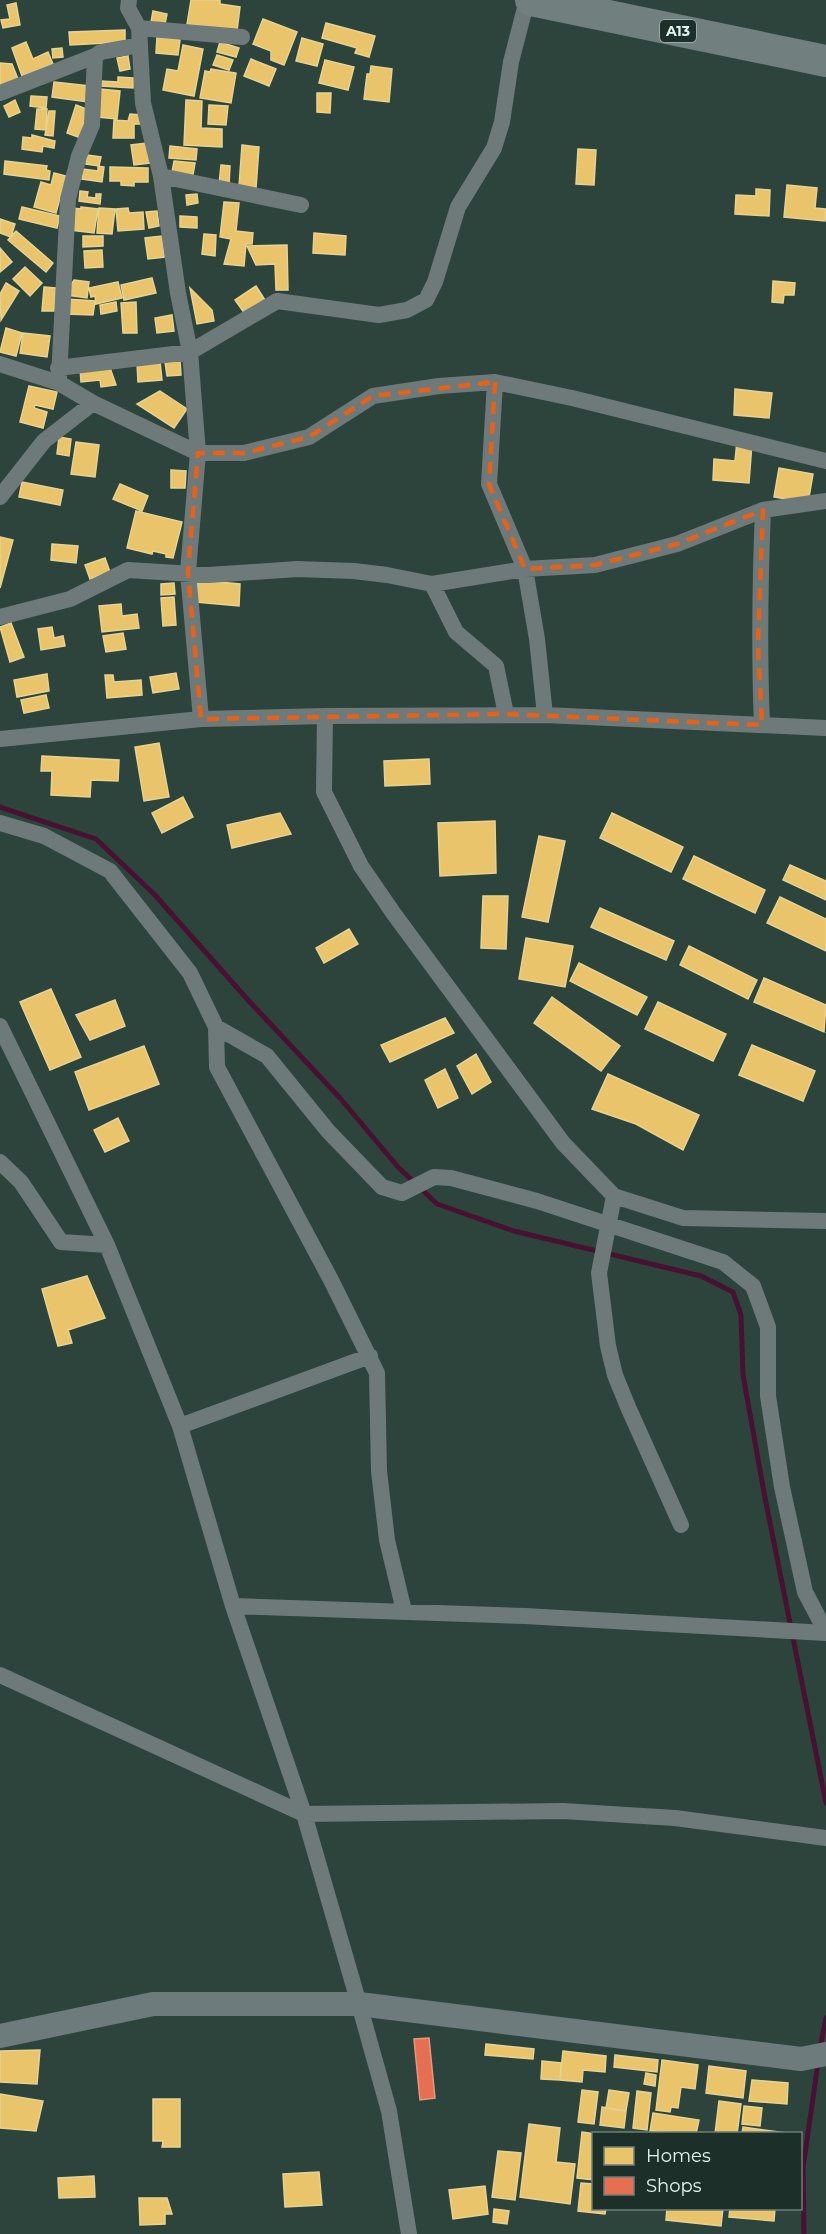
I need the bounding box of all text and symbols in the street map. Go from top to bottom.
road number: A13 [660,20,696,42]
legend [592,2132,802,2210]
text: Homes [646,2145,711,2167]
text: Shops [646,2175,702,2197]

